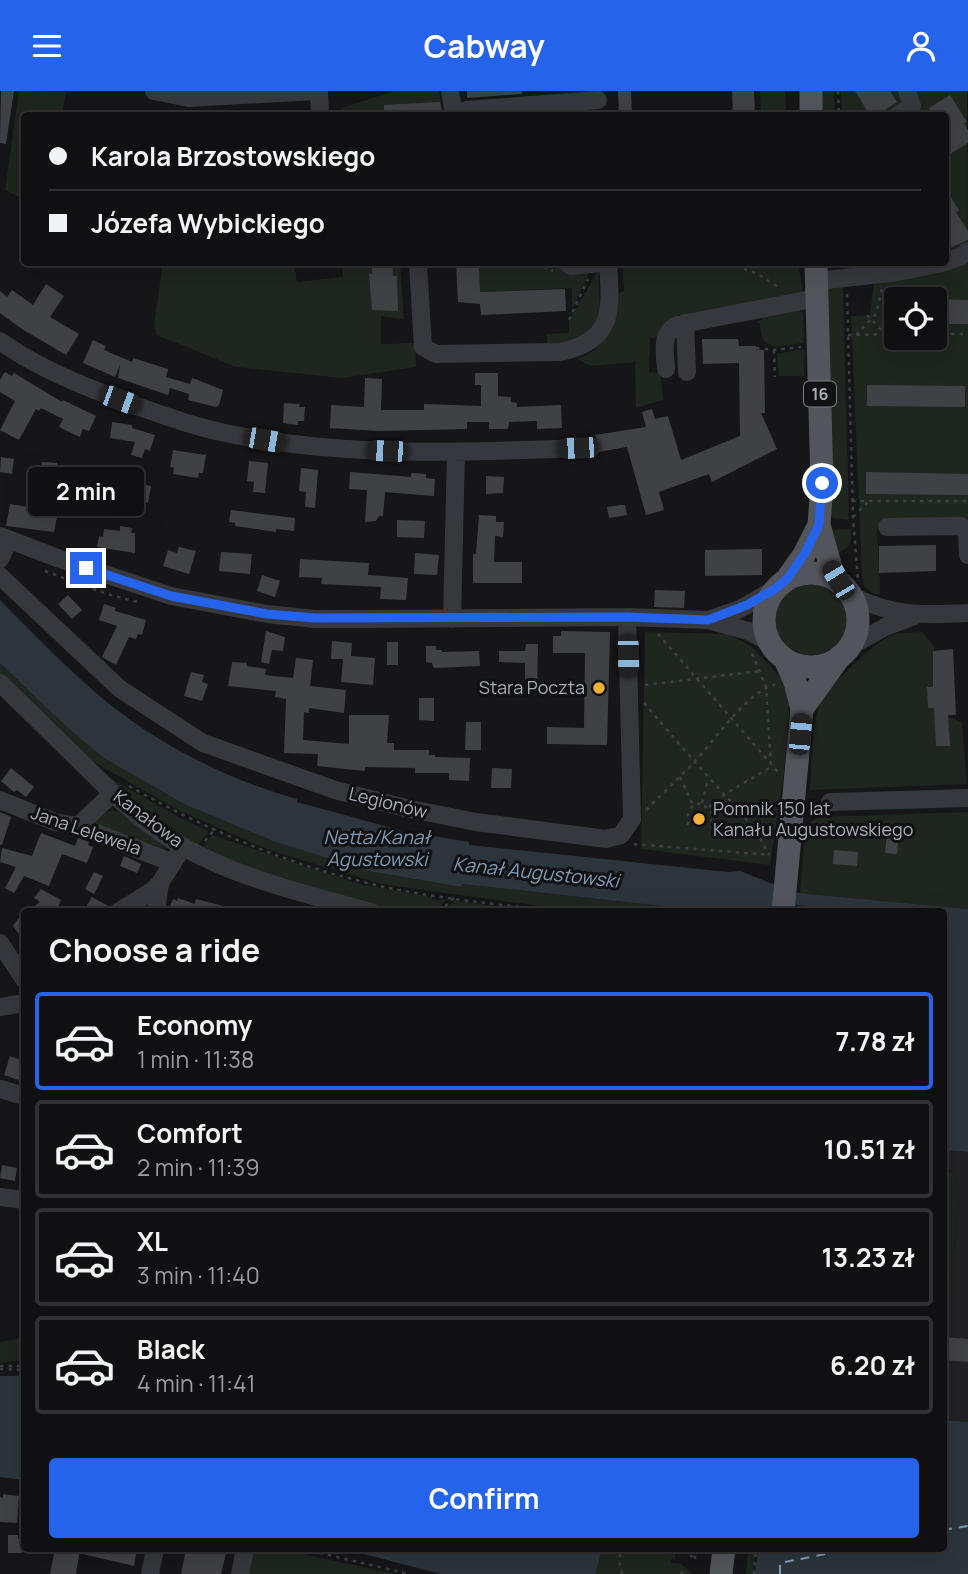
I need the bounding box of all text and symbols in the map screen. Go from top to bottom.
text: Cabway [423,24,545,68]
icon: menu [28,27,66,65]
icon: person [902,27,940,65]
text: Karola Brzostowskiego [91,138,375,174]
text: Józefa Wybickiego [91,205,325,241]
map controls [884,287,947,350]
button: locate [884,287,947,350]
road number: 16 [804,381,836,407]
car [97,383,144,417]
car [243,426,288,454]
car [557,437,600,459]
car [366,440,409,462]
callout: 2 min [28,467,144,515]
route start [806,467,838,499]
text: 2 min [56,475,116,507]
route end [70,552,102,584]
car [819,557,858,603]
car [618,635,639,677]
place label: Stara Poczta [479,675,585,699]
marker: Stara Poczta [591,680,607,696]
car [788,712,813,756]
street label: Legionów [347,781,430,823]
street label: Kanałowa [109,784,188,852]
place label: Pomnik 150 lat Kanału Augustowskiego [713,796,913,841]
street label: Jana Lelewela [28,800,145,860]
marker: Pomnik 150 lat Kanału Augustowskiego [691,811,707,827]
water label: Netta/Kanał Agustowski [324,824,432,872]
water label: Kanał Augustowski [452,850,623,894]
text: Choose a ride [49,928,260,972]
text: Economy [137,1007,252,1043]
icon: car [53,1010,116,1073]
text: 7.78 zł [835,1023,915,1059]
text: 1 min · 11:38 [137,1043,254,1075]
text: Comfort [137,1115,243,1151]
icon: car [53,1118,116,1181]
text: 10.51 zł [824,1131,915,1167]
text: 2 min · 11:39 [137,1151,259,1183]
text: XL [137,1223,168,1259]
icon: car [53,1226,116,1289]
text: 13.23 zł [822,1239,915,1275]
text: 3 min · 11:40 [137,1259,260,1291]
text: Black [137,1331,205,1367]
icon: car [53,1334,116,1397]
text: 6.20 zł [830,1347,915,1383]
text: 4 min · 11:41 [137,1367,255,1399]
button: Confirm [49,1458,919,1538]

